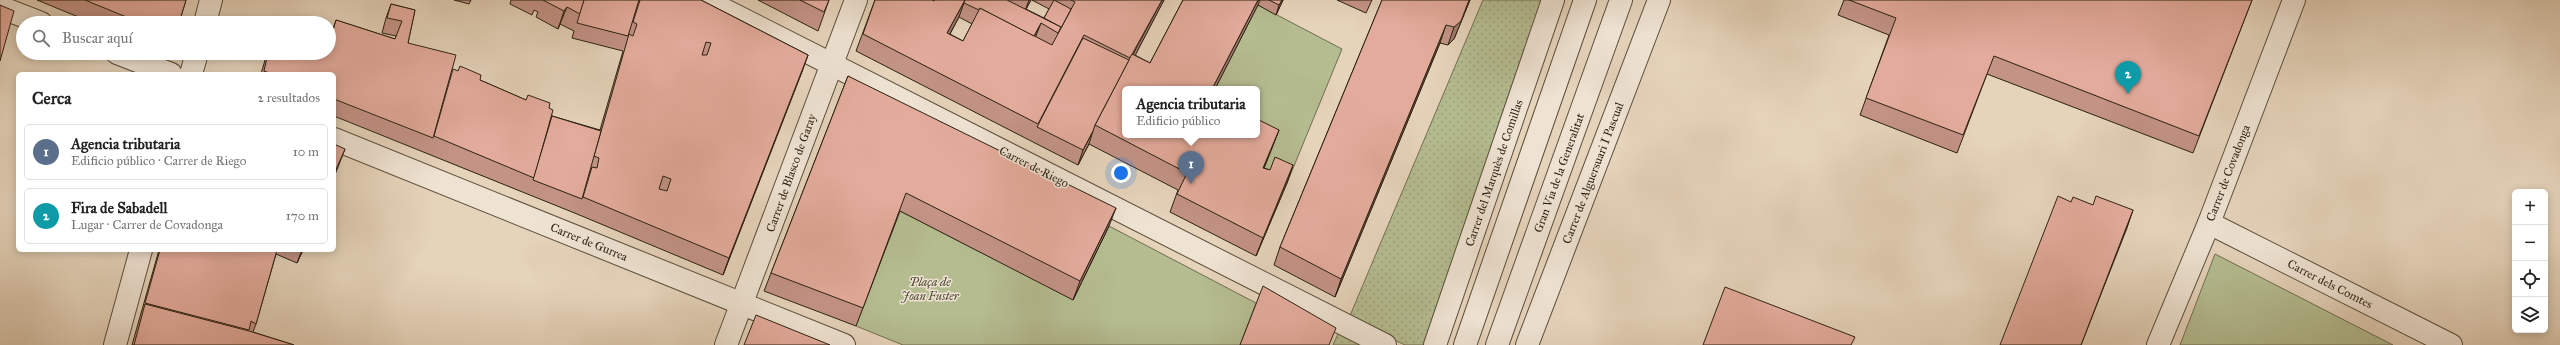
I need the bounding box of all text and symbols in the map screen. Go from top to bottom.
search box [16,16,336,60]
icon: search [30,27,52,49]
text: Buscar aquí [62,29,133,47]
pin: 2 [2115,61,2141,94]
popup [1122,86,1260,138]
text: Cerca [32,88,71,109]
text: 2 resultados [257,90,320,106]
text: Agencia tributaria [1136,95,1246,113]
street label: Carrer del Marquès de Comillas [1462,98,1527,249]
street label: Carrer de Alguersuari I Pascual [1559,99,1628,246]
street label: Gran Via de la Generalitat [1531,111,1587,235]
street label: Carrer de Blasco de Garay [763,112,819,234]
text: Edificio público [1136,113,1221,129]
street label: Carrer de Covadonga [2203,122,2254,224]
text: Agencia tributaria [71,135,180,153]
street label: Carrer de Riego [996,143,1071,191]
text: 1 [43,144,49,160]
text: 10 m [293,144,319,160]
pin: 1 [1178,151,1204,184]
text: Edificio público · Carrer de Riego [71,153,246,169]
your location [1111,163,1131,183]
map controls [2512,189,2548,333]
button: + [2512,189,2548,225]
text: Fira de Sabadell [71,199,168,217]
text: 2 [43,208,49,224]
text: 170 m [286,208,319,224]
text: Lugar · Carrer de Covadonga [71,217,223,233]
street label: Carrer de Gurrea [548,220,630,264]
button: − [2512,225,2548,261]
street label: Carrer dels Comtes [2285,257,2375,311]
button: locate [2512,261,2548,297]
park label: Plaça de Joan Fuster [900,275,960,303]
button: layers [2512,297,2548,333]

